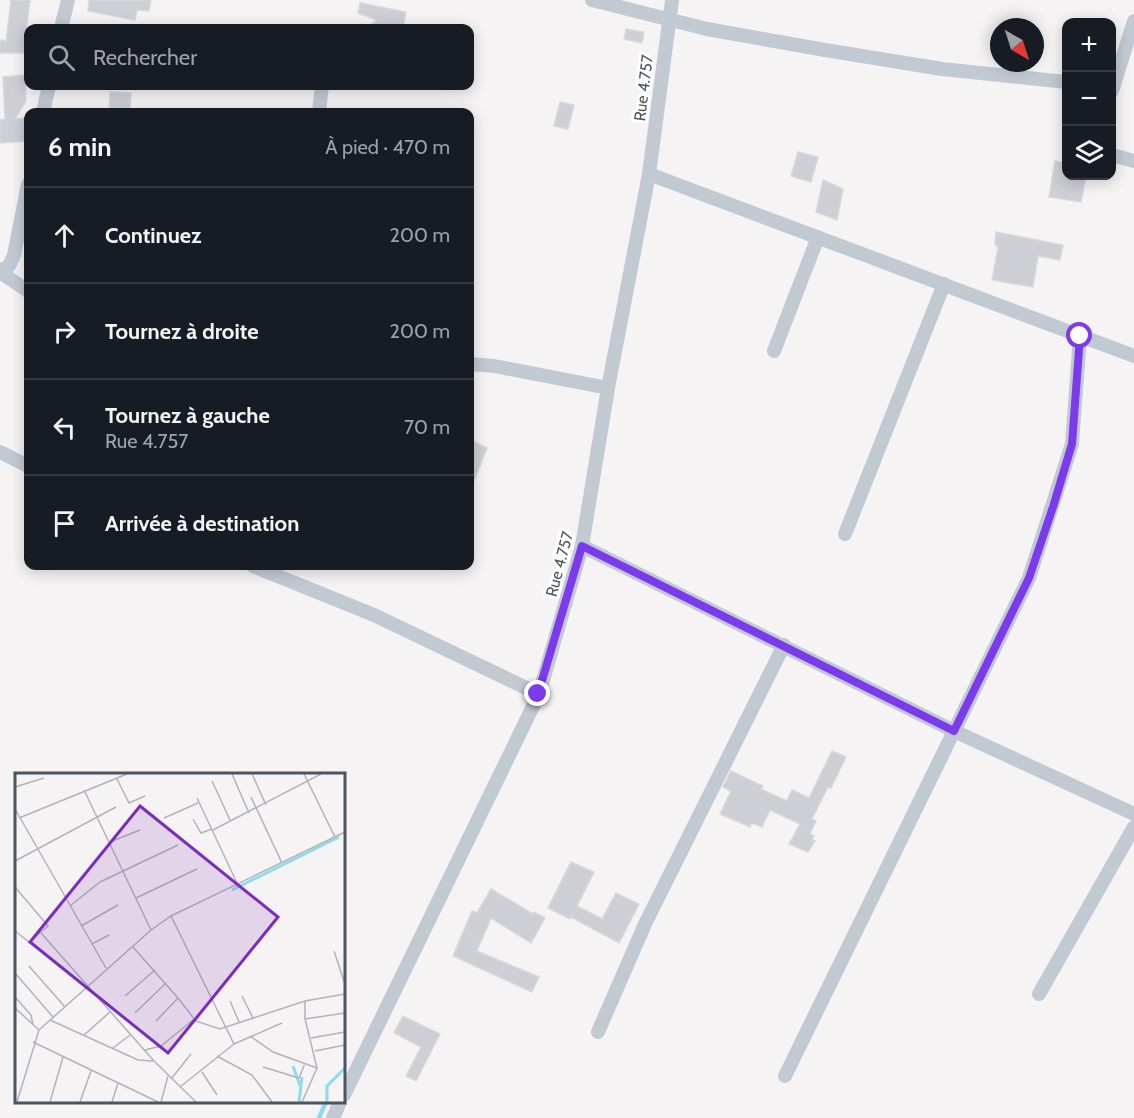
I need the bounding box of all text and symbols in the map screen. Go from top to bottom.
north arrow [990,18,1044,72]
map controls [1062,18,1116,180]
button: + [1062,18,1116,72]
search box [24,24,474,90]
icon: search [45,41,78,74]
text: Rechercher [93,44,197,71]
street label: Rue 4.757 [630,54,657,122]
button: − [1062,72,1116,126]
button: layers [1062,126,1116,180]
text: 6 min [48,131,112,163]
text: À pied · 470 m [325,135,450,159]
icon: ahead [48,219,81,252]
text: Continuez [105,222,202,249]
text: 200 m [390,223,450,247]
icon: right [48,315,81,348]
text: Tournez à droite [105,318,259,345]
text: 200 m [390,319,450,343]
route start [1066,322,1092,348]
text: Tournez à gauche [105,402,270,429]
icon: left [48,411,81,444]
text: 70 m [404,415,450,439]
text: Rue 4.757 [105,429,188,453]
icon: arrive [48,507,81,540]
text: Arrivée à destination [105,510,299,537]
street label: Rue 4.757 [542,529,577,599]
route end [524,680,550,706]
inset map [15,773,345,1103]

